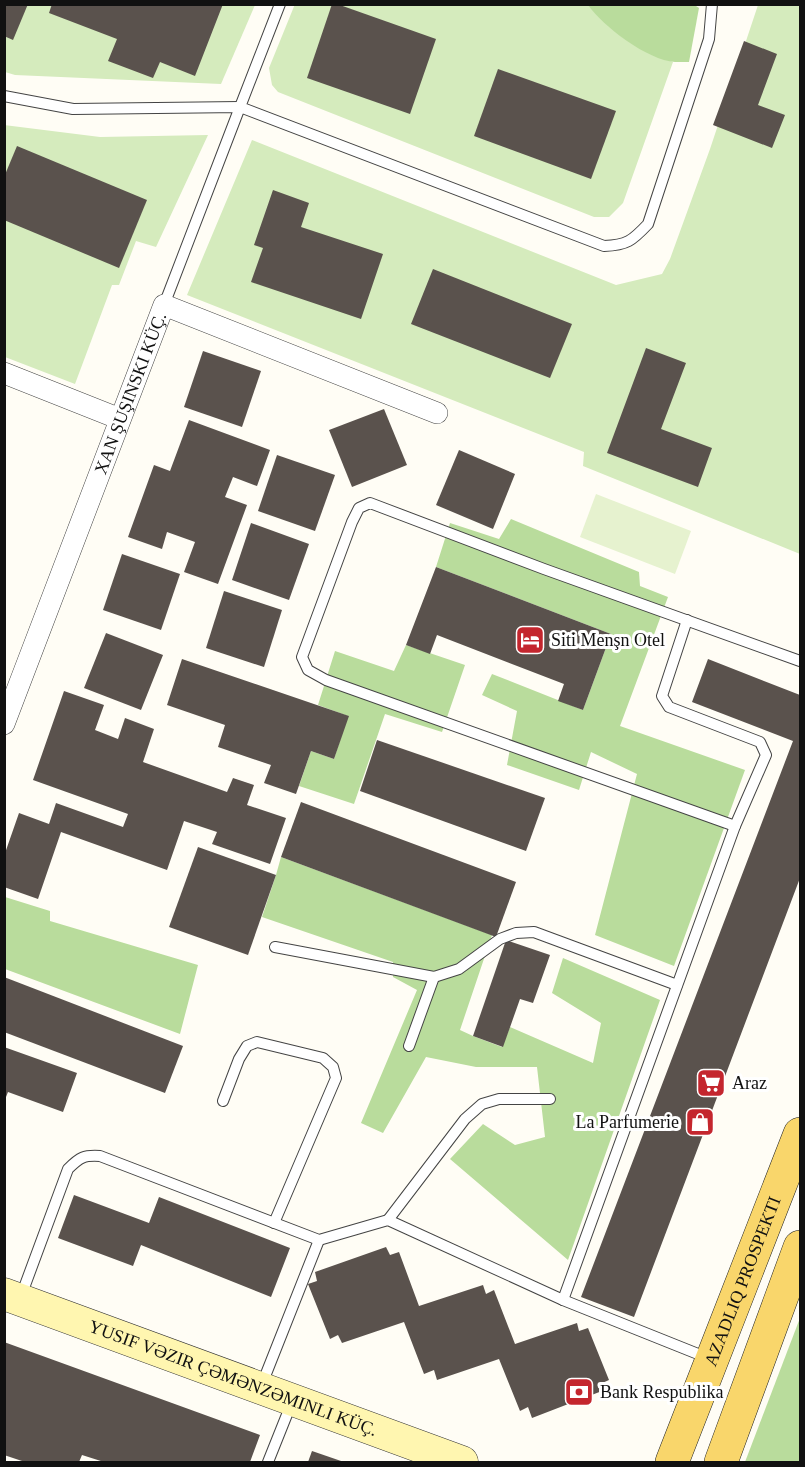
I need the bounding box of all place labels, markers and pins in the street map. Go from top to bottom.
hotel icon: Siti Menşn Otel [514,624,546,656]
place label: Siti Menşn Otel [551,630,665,650]
supermarket icon: Araz [695,1067,727,1099]
place label: Araz [732,1073,767,1093]
shop icon: La Parfumerie [684,1106,716,1138]
place label: La Parfumerie [576,1112,679,1132]
bank icon: Bank Respublika [563,1376,595,1408]
place label: Bank Respublika [600,1382,724,1402]

